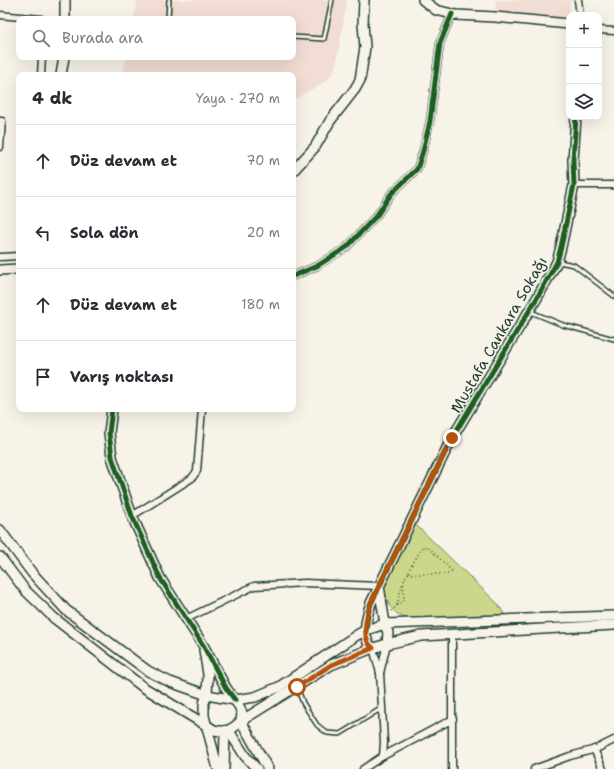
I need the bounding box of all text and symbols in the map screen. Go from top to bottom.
map controls [566,12,602,120]
button: + [566,12,602,48]
search box [16,16,296,60]
icon: search [30,27,52,49]
text: Burada ara [62,28,143,48]
button: − [566,48,602,84]
button: layers [566,84,602,120]
text: 4 dk [32,87,72,109]
text: Yaya · 270 m [196,90,280,107]
icon: ahead [32,150,54,172]
text: Düz devam et [70,151,177,171]
text: 70 m [246,152,280,169]
icon: left [32,222,54,244]
text: Sola dön [70,223,139,243]
text: 20 m [247,224,280,241]
street label: Mustafa Cankara Sokağı [446,253,552,417]
icon: ahead [32,294,54,316]
text: Düz devam et [70,295,177,315]
text: 180 m [241,296,280,313]
icon: arrive [32,366,54,388]
text: Varış noktası [70,367,174,387]
route end [443,429,461,447]
route start [288,678,306,696]

